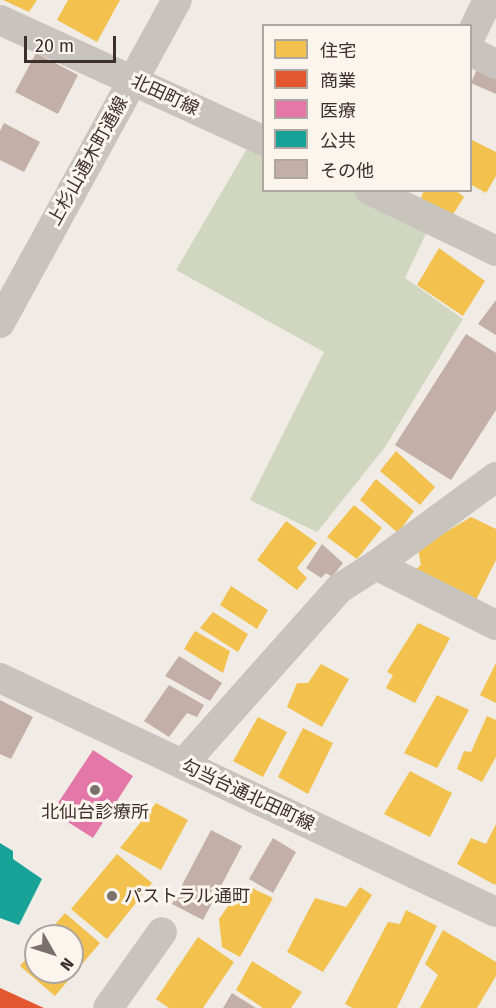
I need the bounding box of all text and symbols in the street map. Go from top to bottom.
scale bar [27,24,118,62]
legend [262,24,472,192]
text: 20 m [35,35,74,57]
text: 住宅 [320,40,356,62]
street label: 北田町線 [128,70,202,120]
text: 商業 [320,70,356,92]
street label: 上杉山通木町通線 [44,93,132,229]
text: 医療 [320,100,356,122]
text: 公共 [320,130,356,152]
text: その他 [320,160,374,182]
street label: 勾当台通北田町線 [178,755,318,835]
marker: 北仙台診療所 [86,781,104,799]
place label: 北仙台診療所 [41,801,149,823]
place label: パストラル通町 [124,885,250,907]
marker: パストラル通町 [105,889,119,903]
north arrow [24,924,84,984]
text: N [56,954,78,974]

